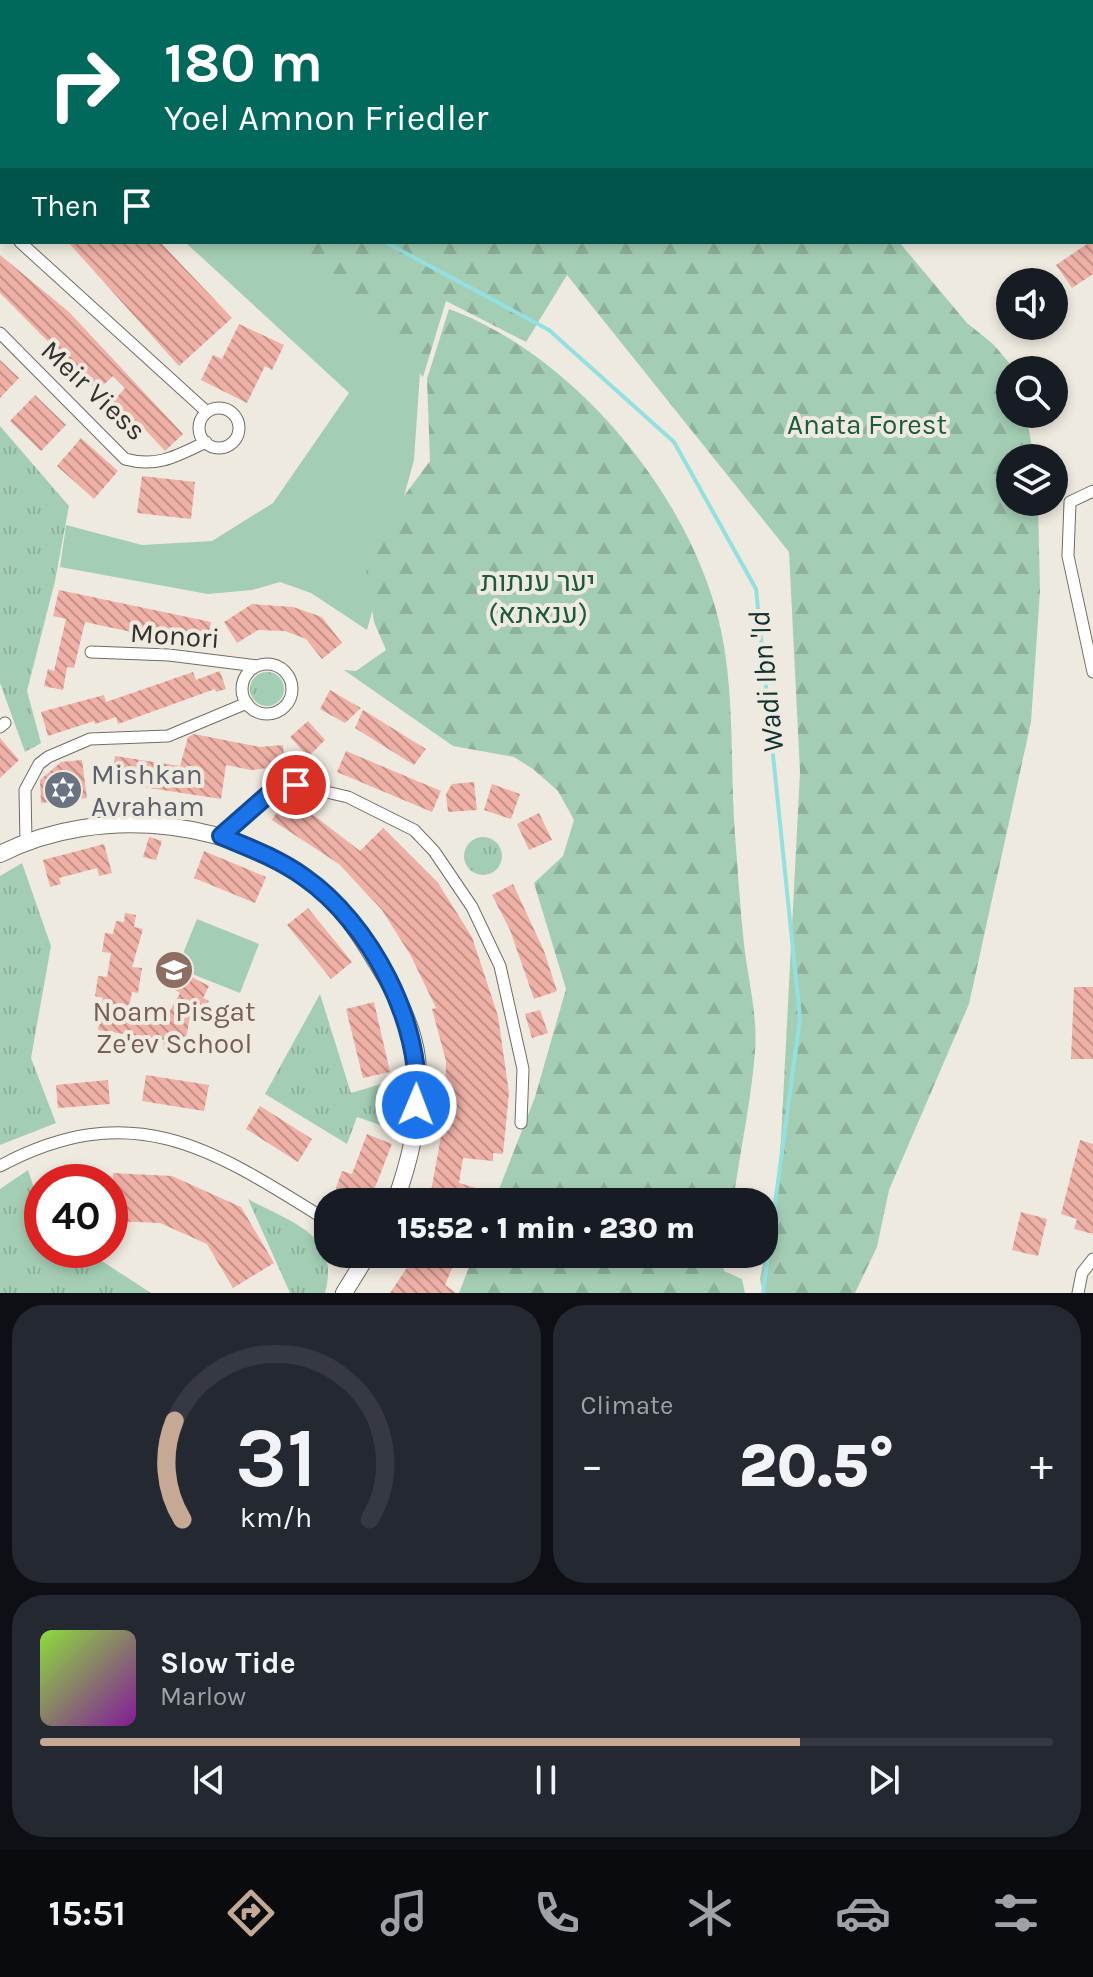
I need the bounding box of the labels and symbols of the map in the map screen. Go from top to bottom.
street label: Meir Viess [34,334,153,447]
park label: Anata Forest [787,408,947,441]
park label: יער ענתות (ענאתא) [481,565,595,630]
water label: Wadi Ibn 'Id [741,609,791,755]
street label: Monori [129,616,221,655]
pin [262,751,330,819]
place label: Mishkan Avraham [91,758,205,823]
synagogue icon: Mishkan Avraham [42,769,84,811]
school or university icon: Noam Pisgat Ze'ev School [153,949,195,991]
place label: Noam Pisgat Ze'ev School [92,995,256,1060]
position arrow [374,1063,458,1147]
speed limit sign: 40 [24,1164,128,1268]

